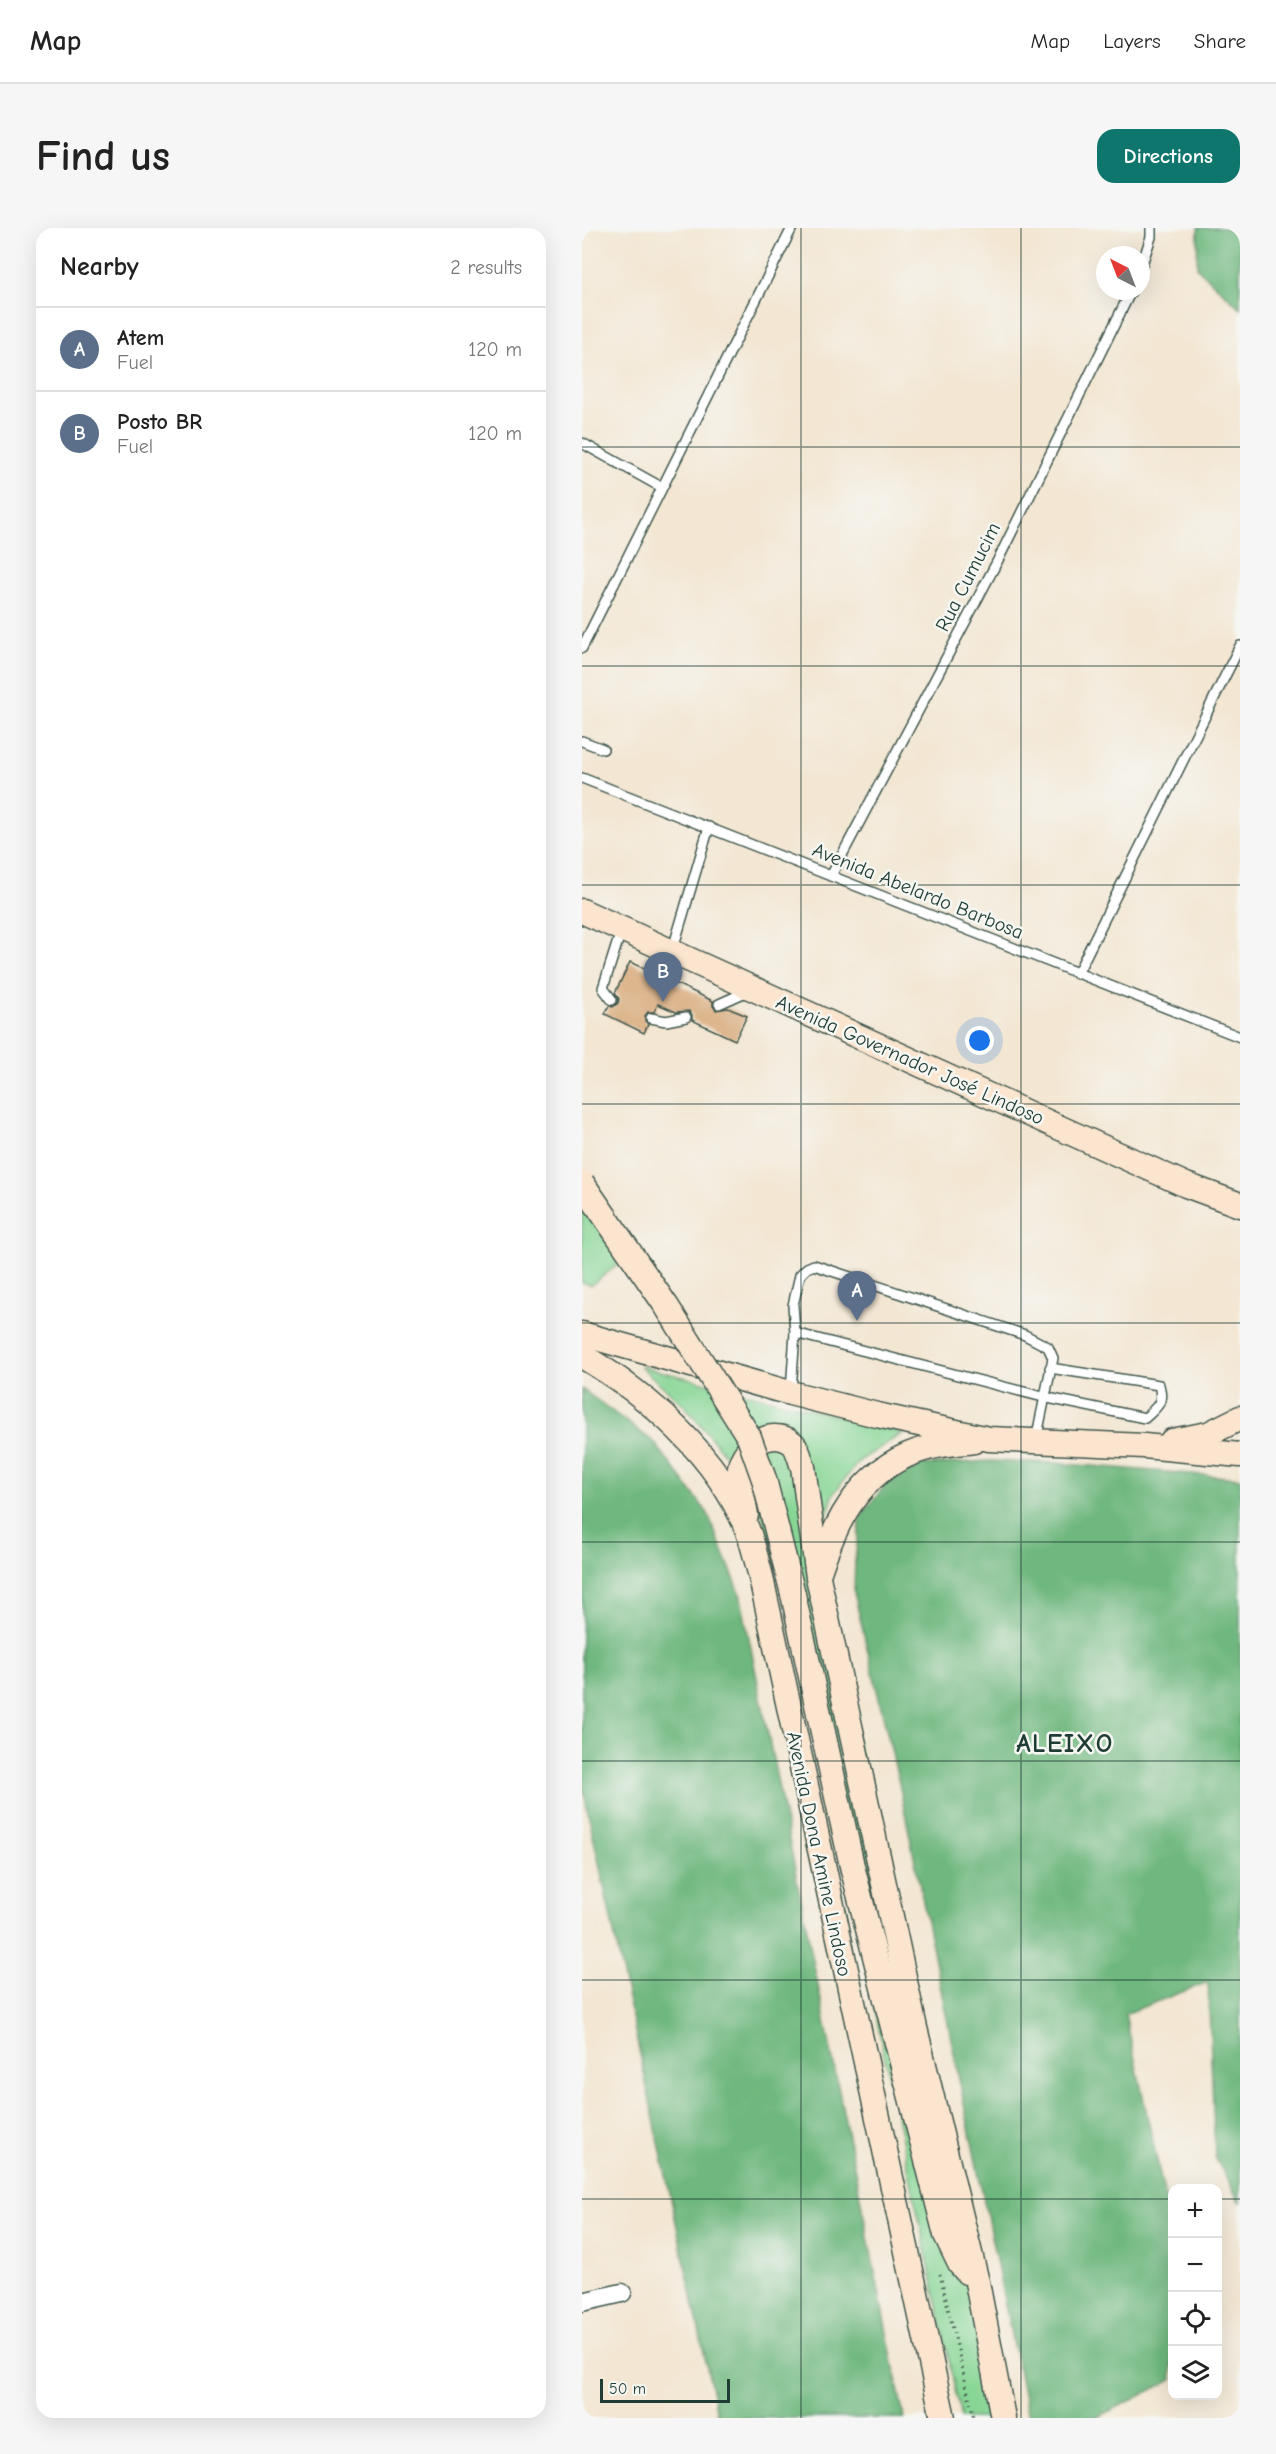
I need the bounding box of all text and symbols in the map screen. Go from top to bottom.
text: Map [30,25,81,57]
text: Map [1031,29,1070,53]
text: Layers [1103,29,1161,53]
text: Share [1194,29,1246,53]
button: Directions [1097,129,1240,183]
text: Find us [36,132,170,181]
north arrow [1096,246,1150,300]
text: Nearby [60,252,139,282]
text: 2 results [450,256,522,279]
text: Atem [117,325,164,351]
text: A [74,338,85,361]
text: 120 m [468,338,522,361]
text: Fuel [117,351,153,374]
text: Posto BR [117,409,202,435]
text: B [73,422,86,445]
text: 120 m [468,422,522,445]
text: Fuel [117,435,153,458]
street label: Rua Cumucim [931,519,1005,635]
street label: Avenida Abelardo Barbosa [809,838,1027,944]
pin: B [644,952,682,1002]
street label: Avenida Governador José Lindoso [773,990,1047,1130]
your location [965,1026,994,1055]
pin: A [838,1272,876,1321]
street label: Avenida Dona Amine Lindoso [782,1729,856,1979]
district label: ALEIXO [1016,1729,1114,1759]
map controls [1168,2184,1222,2400]
button: + [1168,2184,1222,2238]
button: − [1168,2238,1222,2292]
button: locate [1168,2292,1222,2346]
button: layers [1168,2346,1222,2400]
scale bar [600,2376,730,2404]
text: 50 m [609,2380,646,2398]

